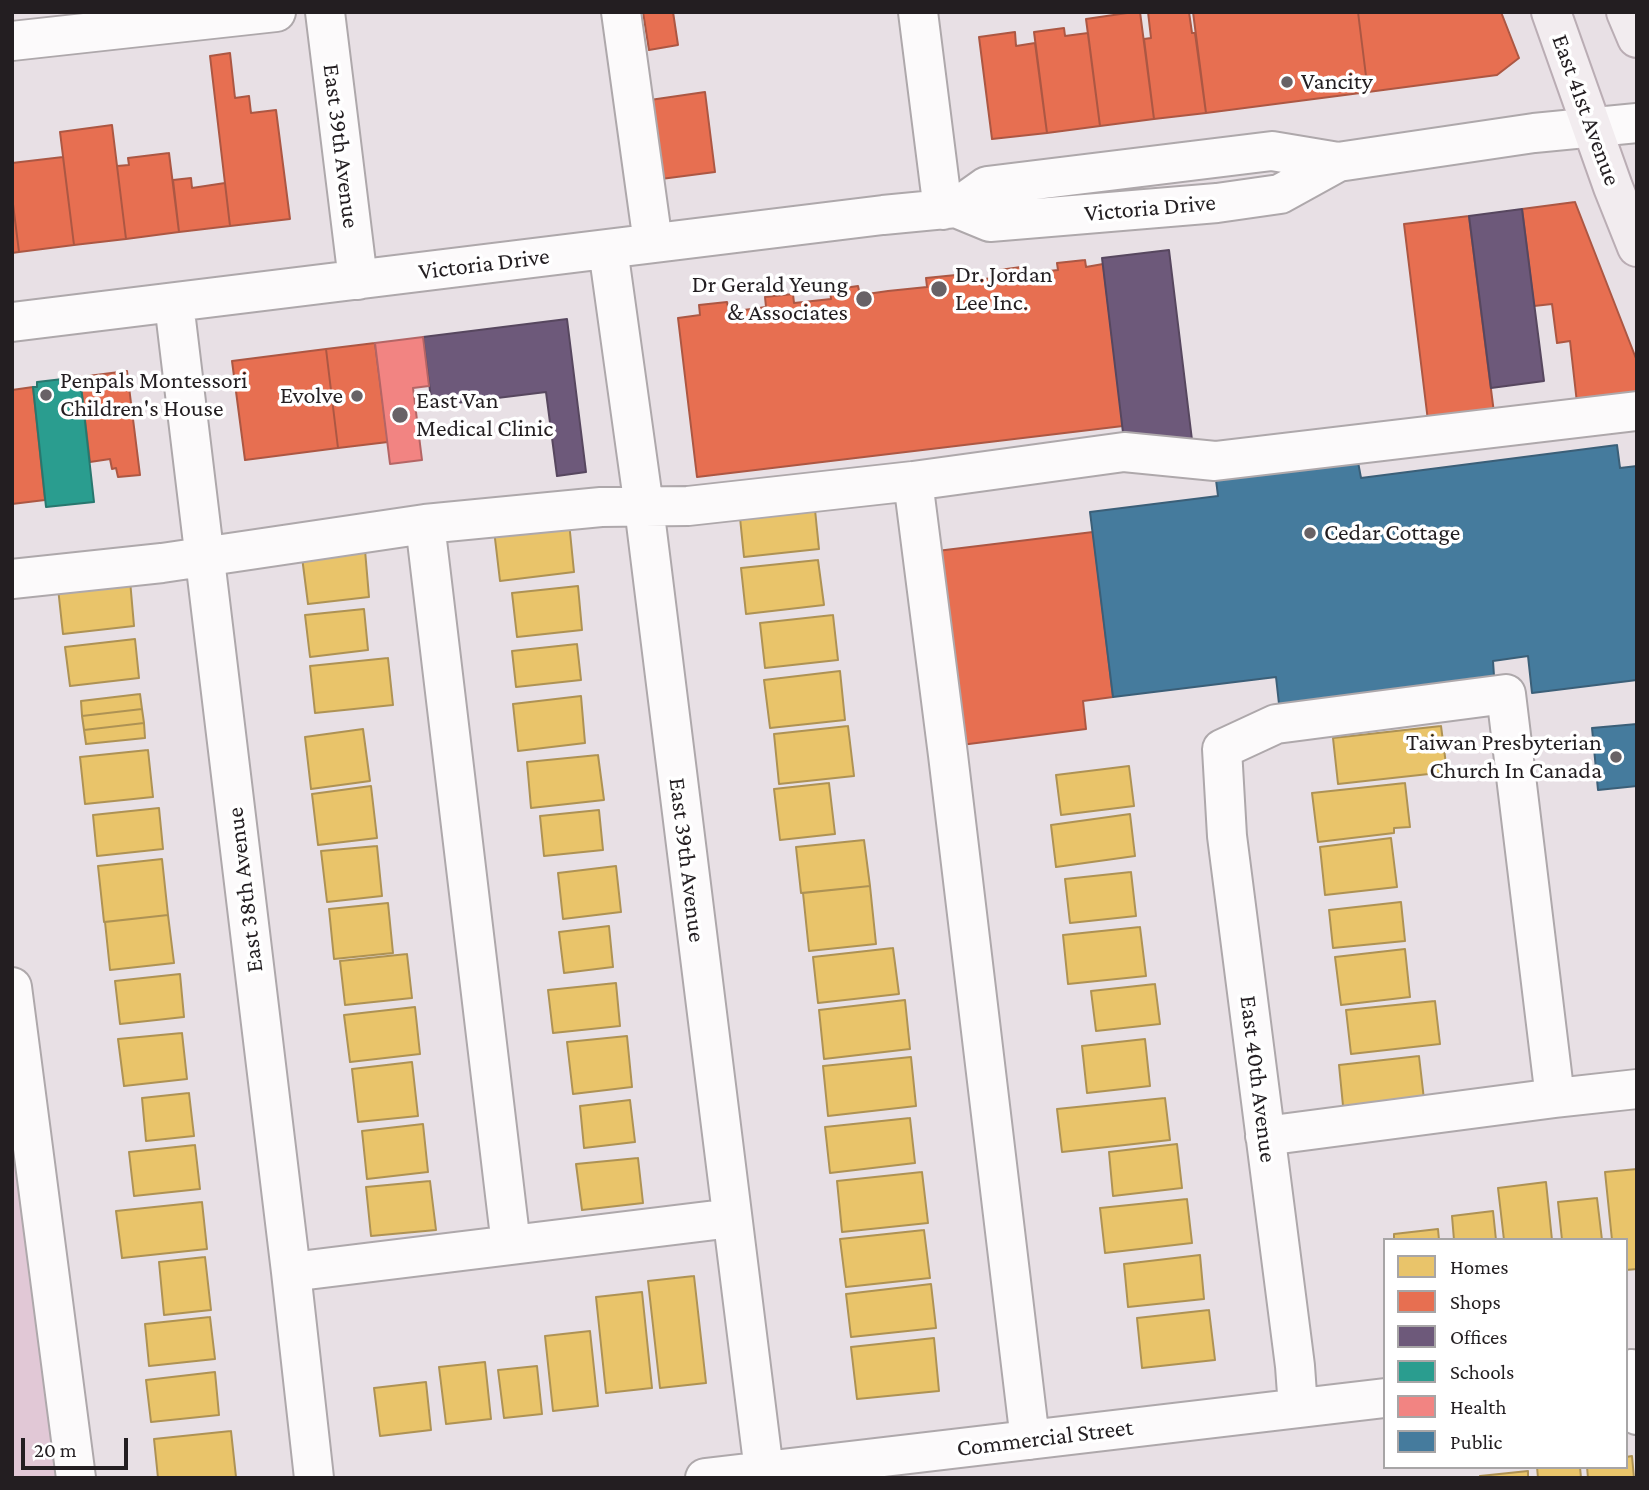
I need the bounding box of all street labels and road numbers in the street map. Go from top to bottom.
street label: East 41st Avenue [1545,30,1627,190]
street label: East 39th Avenue [317,62,365,230]
street label: Victoria Drive [1083,188,1217,228]
street label: Victoria Drive [417,242,551,286]
street label: East 39th Avenue [663,776,711,944]
street label: East 38th Avenue [221,806,269,974]
street label: East 40th Avenue [1233,994,1283,1164]
street label: Commercial Street [955,1413,1135,1463]

